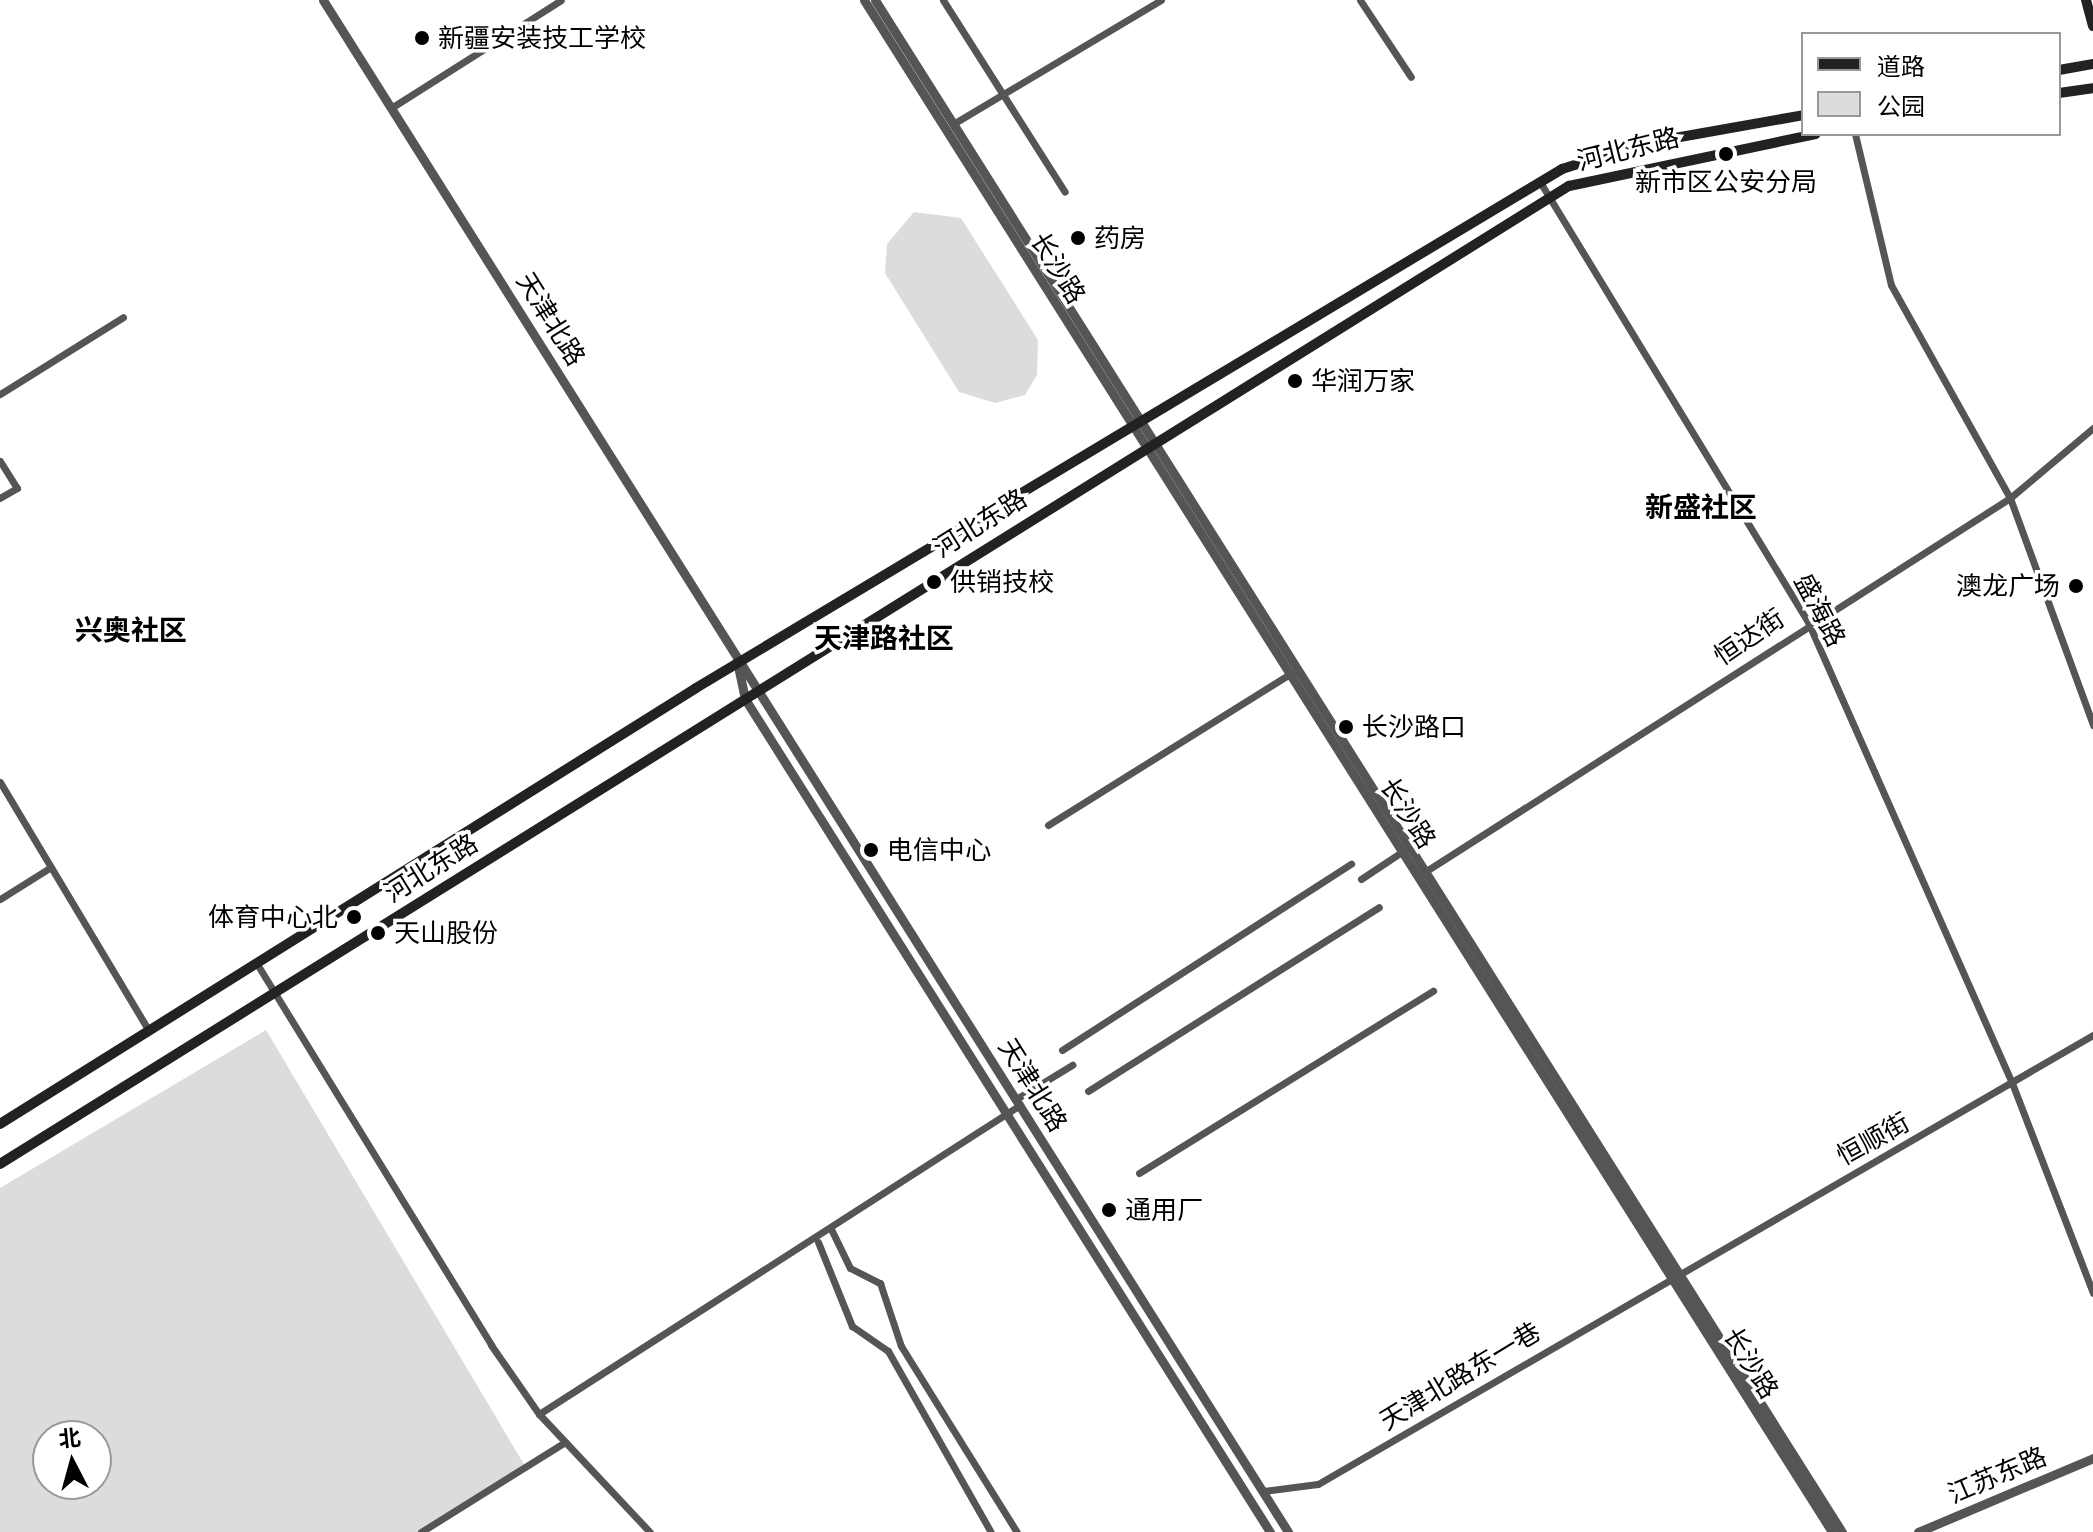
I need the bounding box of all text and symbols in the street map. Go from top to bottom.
place label: 新疆安装技工学校 [438,22,646,54]
marker: 新疆安装技工学校 [413,29,431,47]
legend [1801,32,2061,136]
text: 道路 [1877,52,1925,81]
text: 公园 [1877,92,1925,121]
street label: 河北东路 [1574,121,1682,177]
marker: 新市区公安分局 [1717,145,1735,163]
place label: 新市区公安分局 [1635,166,1817,198]
place label: 药房 [1094,222,1146,254]
street label: 长沙路 [1024,227,1092,309]
marker: 药房 [1069,229,1087,247]
street label: 天津北路 [510,267,592,371]
place label: 华润万家 [1311,365,1415,397]
marker: 华润万家 [1286,372,1304,390]
street label: 河北东路 [928,482,1032,564]
district label: 新盛社区 [1645,490,1757,524]
place label: 供销技校 [950,566,1054,598]
street label: 盛海路 [1788,568,1852,652]
place label: 澳龙广场 [1956,570,2060,602]
marker: 供销技校 [925,573,943,591]
marker: 澳龙广场 [2067,577,2085,595]
street label: 恒达街 [1708,602,1790,672]
district label: 兴奥社区 [75,613,187,647]
district label: 天津路社区 [814,621,954,655]
place label: 长沙路口 [1362,711,1466,743]
marker: 长沙路口 [1337,718,1355,736]
street label: 长沙路 [1374,772,1442,854]
street label: 河北东路 [379,827,483,909]
place label: 电信中心 [887,834,991,866]
marker: 电信中心 [862,841,880,859]
place label: 体育中心北 [208,901,338,933]
marker: 体育中心北 [345,908,363,926]
place label: 天山股份 [394,917,498,949]
marker: 天山股份 [369,924,387,942]
street label: 天津北路 [992,1033,1074,1137]
street label: 恒顺街 [1831,1106,1915,1172]
place label: 通用厂 [1125,1194,1203,1226]
marker: 通用厂 [1100,1201,1118,1219]
street label: 天津北路东一巷 [1374,1316,1546,1436]
street label: 长沙路 [1717,1322,1785,1404]
north arrow [32,1420,112,1500]
text: 北 [57,1424,82,1452]
street label: 江苏东路 [1943,1440,2051,1510]

